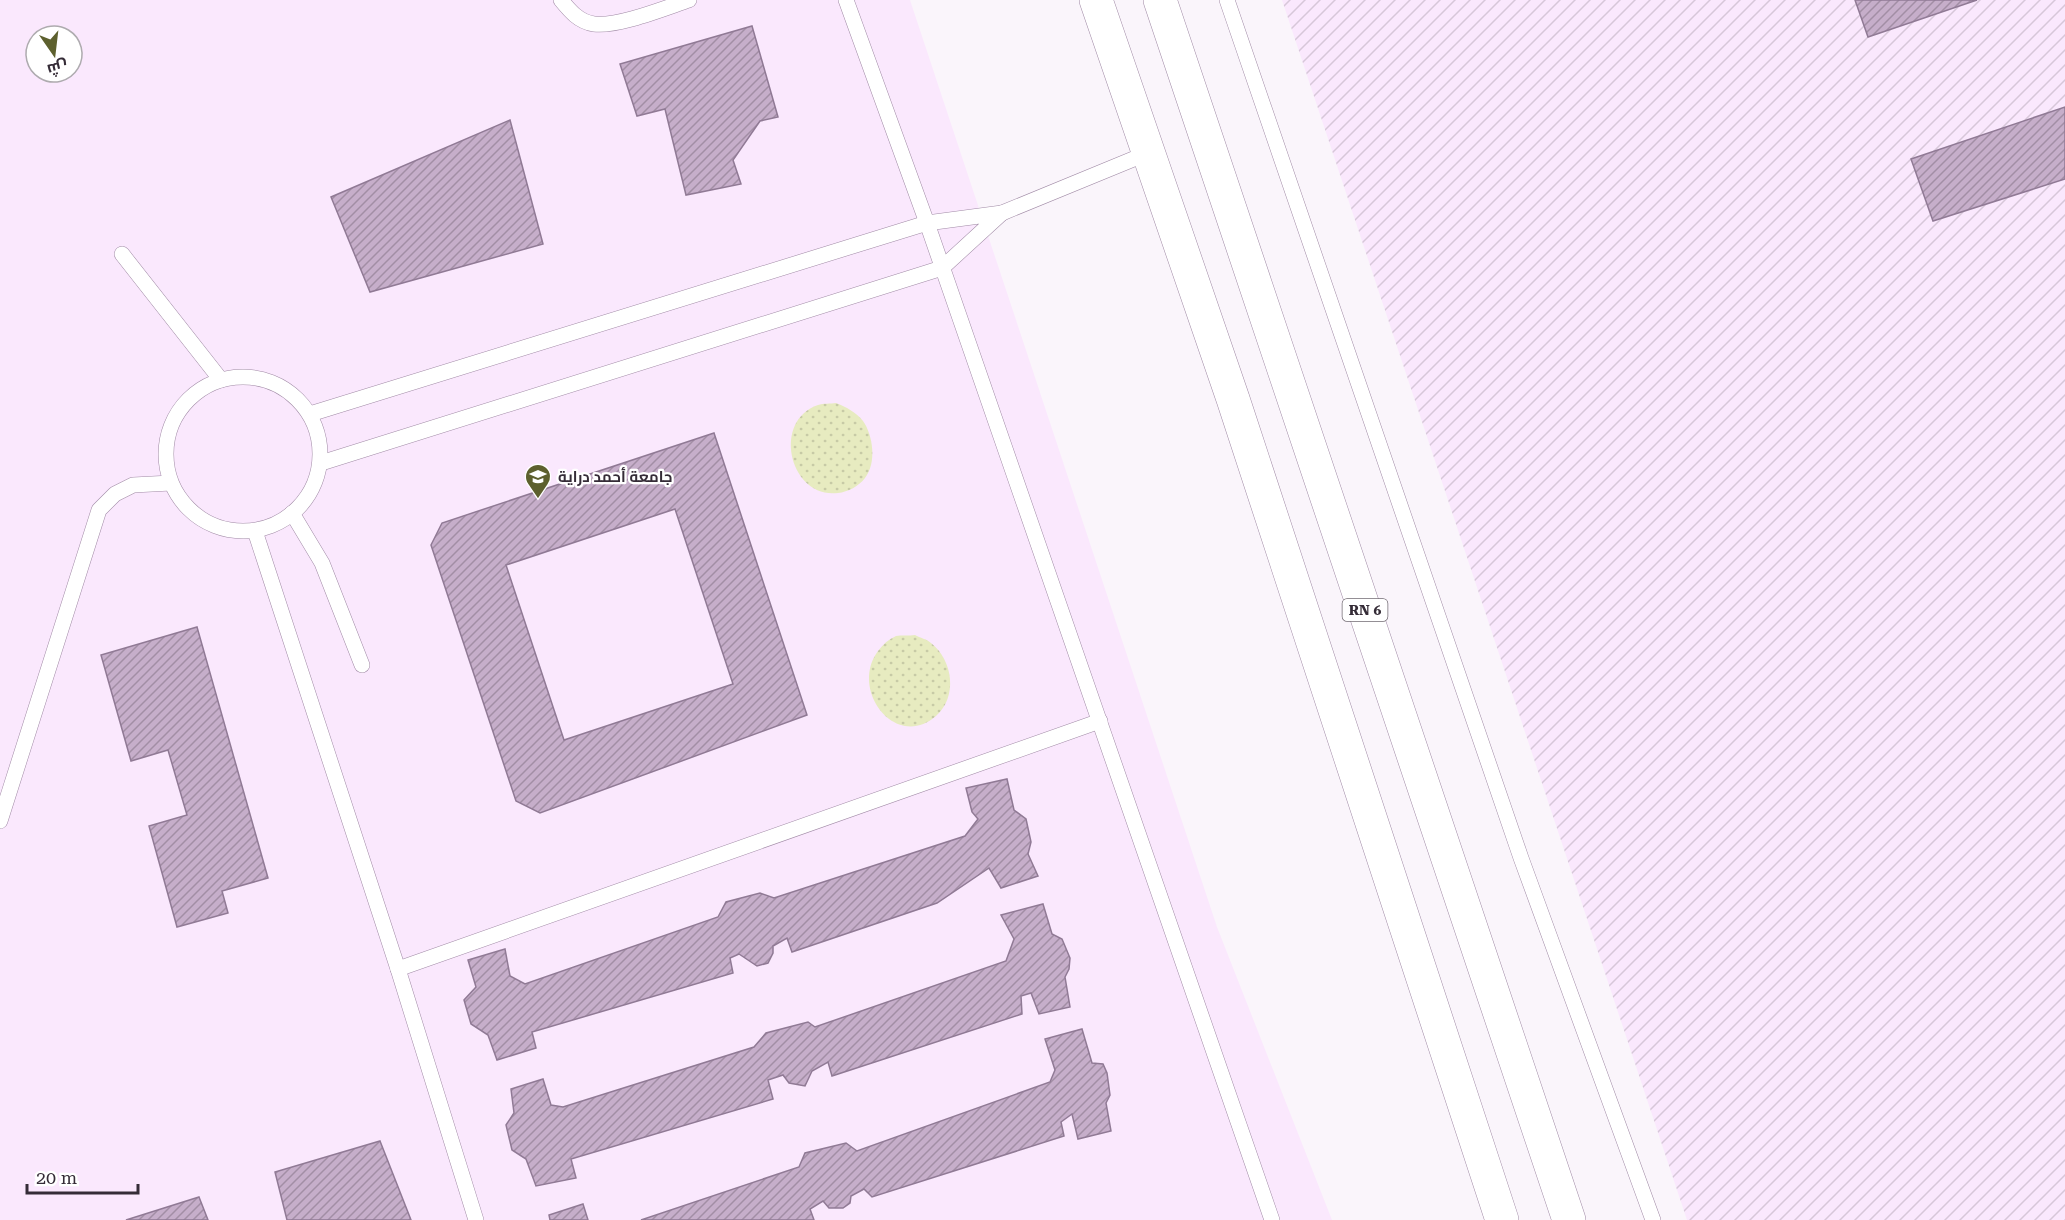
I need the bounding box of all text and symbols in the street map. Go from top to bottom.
north arrow [24,24,84,84]
text: ش [45,56,70,80]
school or university icon: جامعة أحمد دراية [523,462,553,500]
place label: جامعة أحمد دراية [558,467,672,486]
road number: RN 6 [1342,599,1388,621]
scale bar [27,1157,138,1195]
text: 20 m [36,1167,77,1188]

